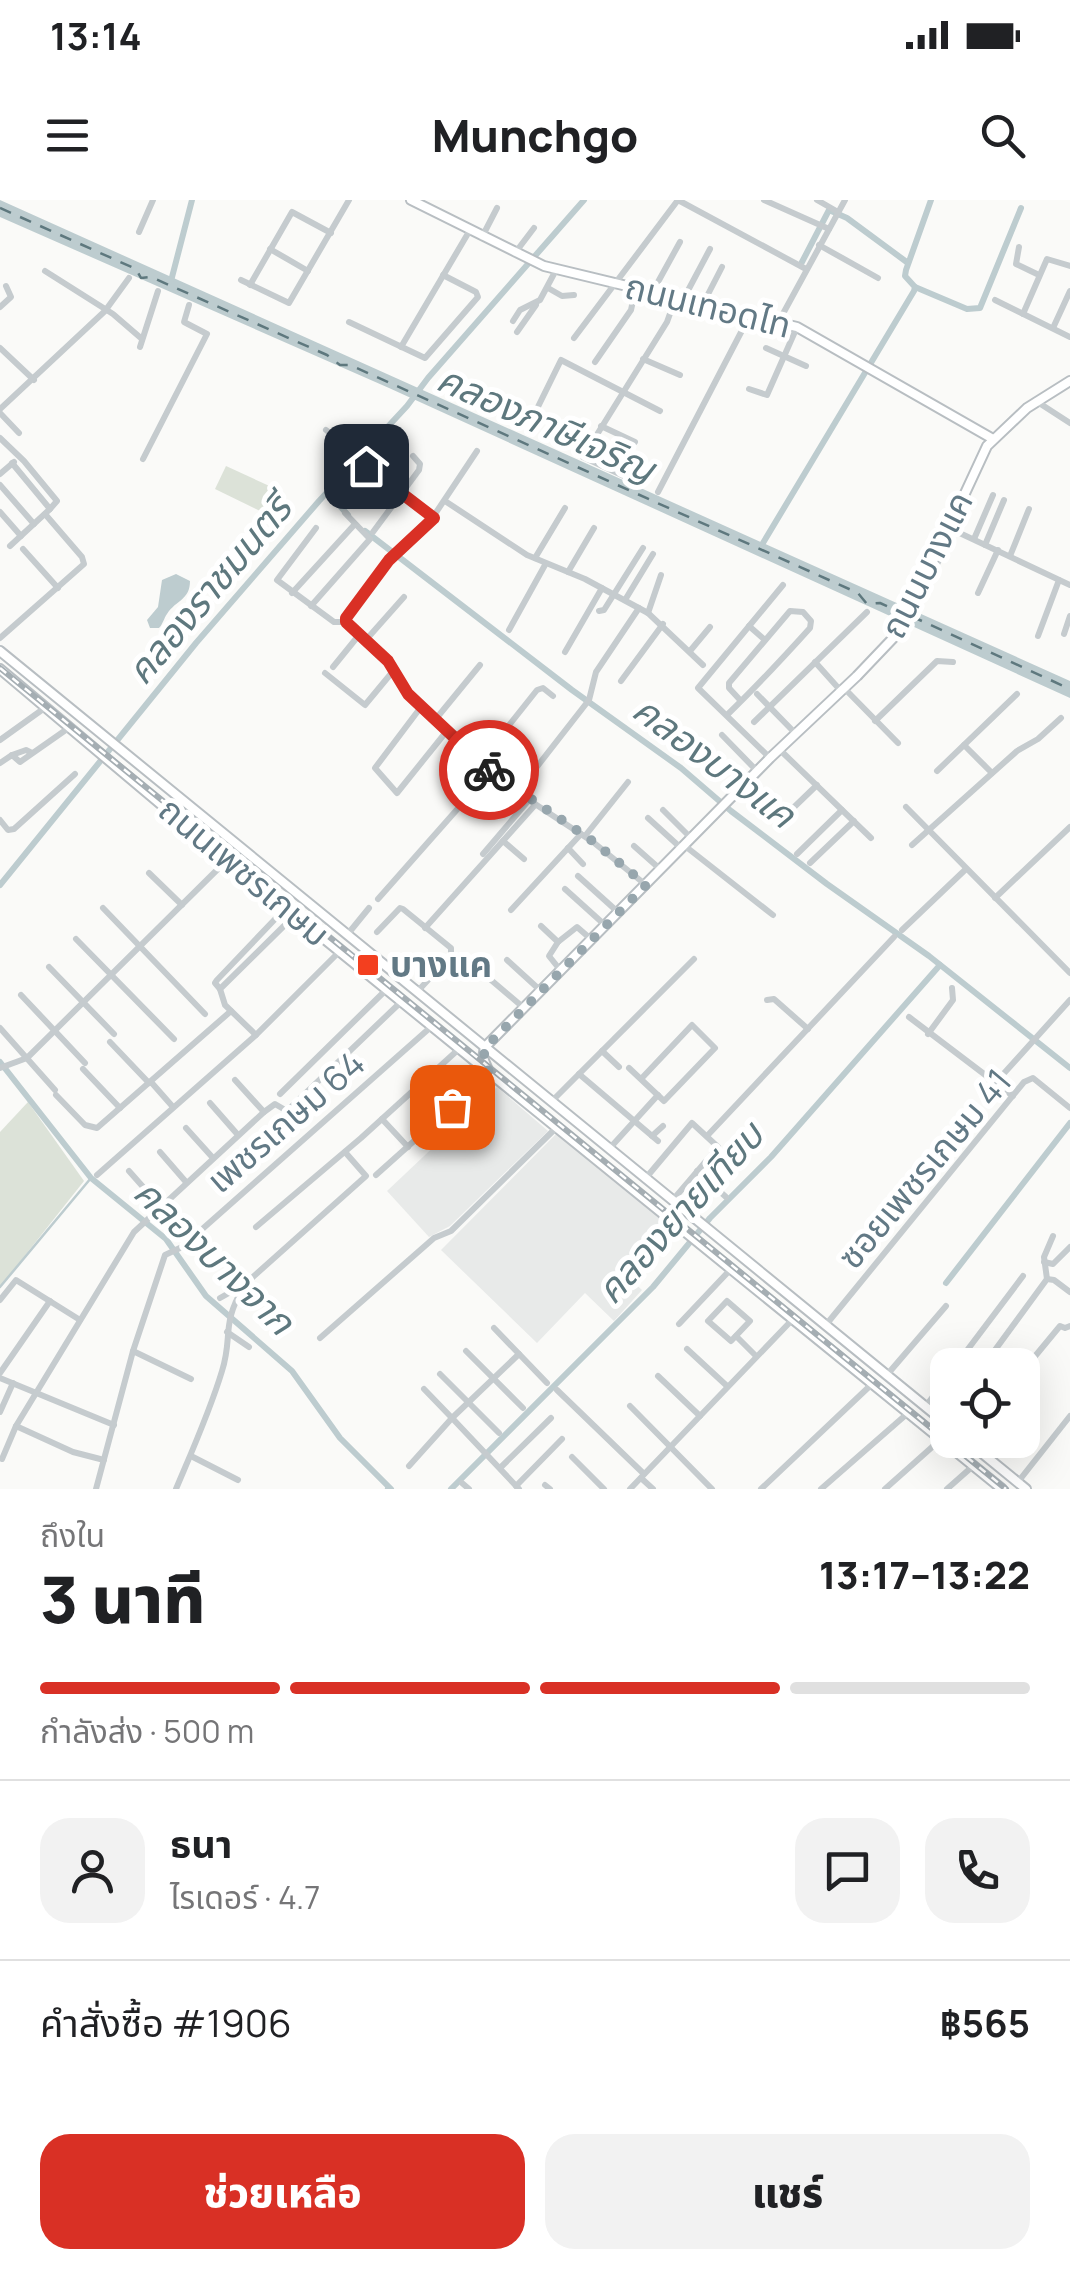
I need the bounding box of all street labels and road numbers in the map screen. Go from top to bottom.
street label: ถนนเทอดไท [620,261,796,349]
street label: ถนนบางแค [869,483,984,646]
street label: ถนนเพชรเกษม [149,786,340,957]
street label: เพชรเกษม 64 [196,1039,375,1203]
street label: ซอยเพชรเกษม 41 [826,1058,1022,1278]

